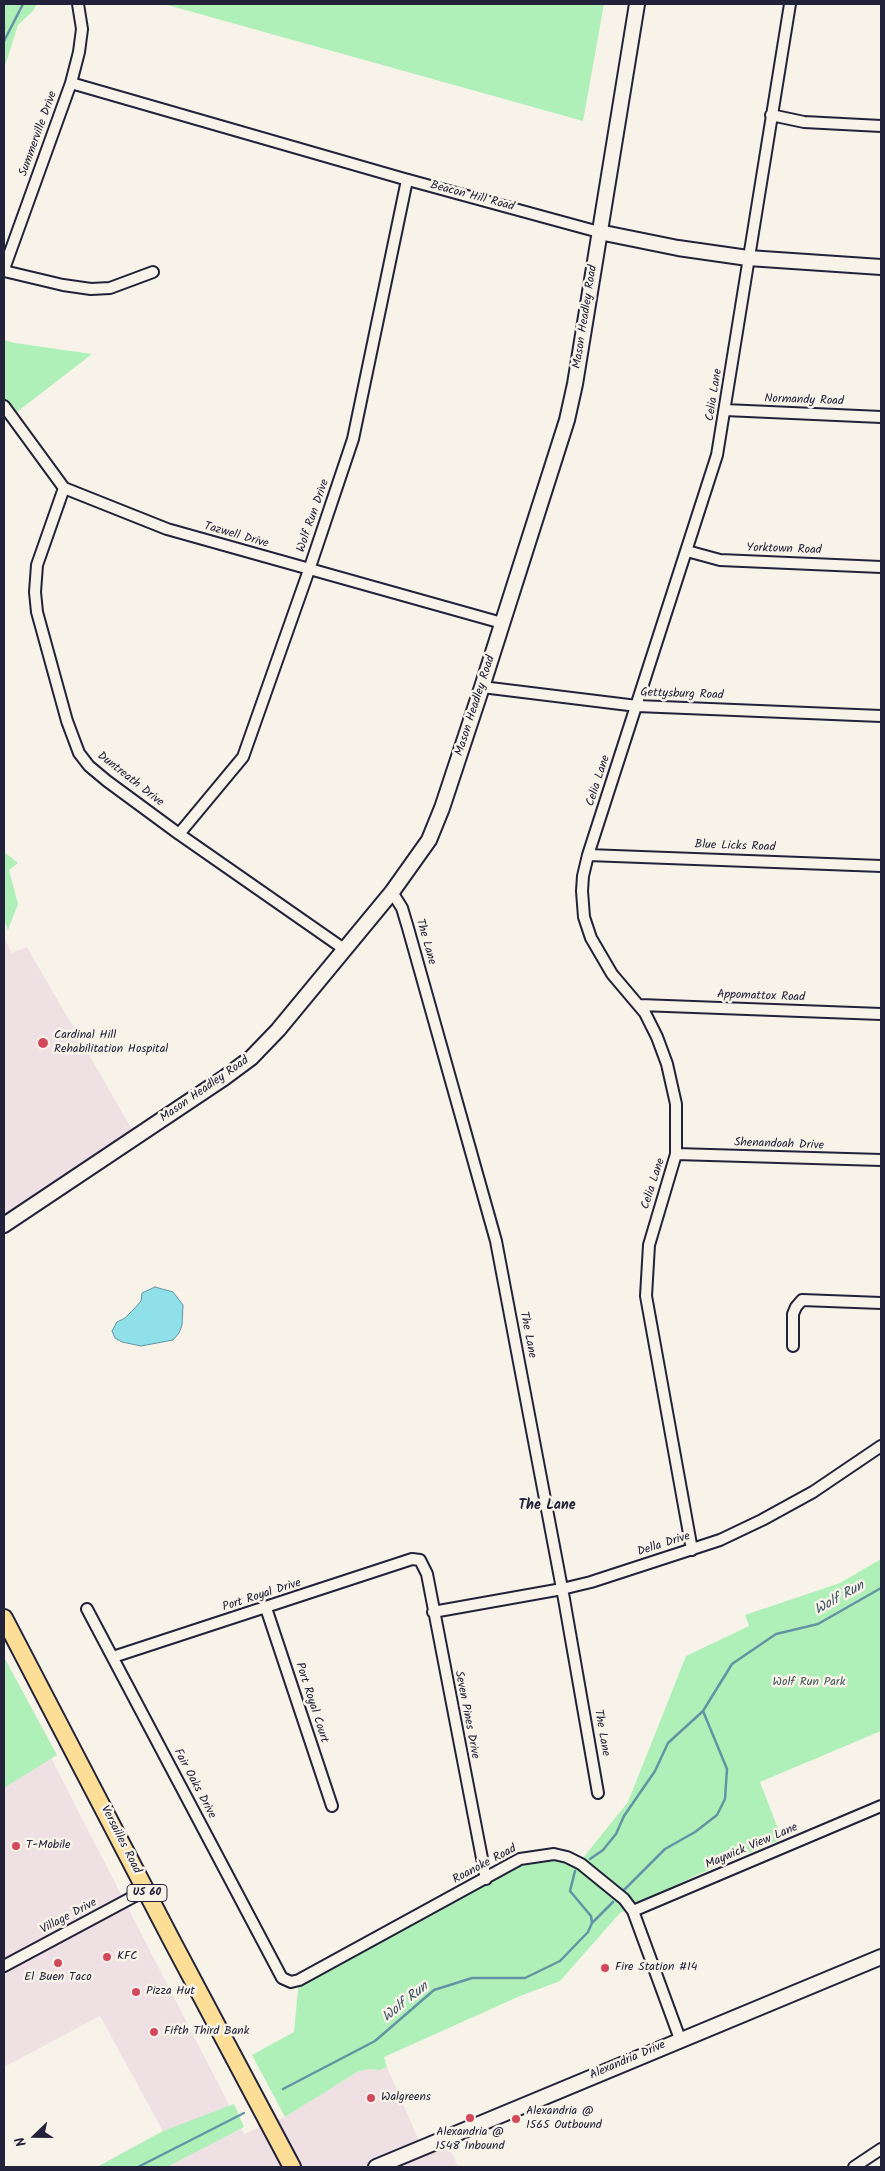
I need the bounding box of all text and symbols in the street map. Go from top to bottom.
street label: Summerville Drive [17,89,61,179]
street label: Beacon Hill Road [428,179,516,215]
street label: Mason Headley Road [571,264,601,370]
street label: Celia Lane [704,368,726,422]
street label: Normandy Road [764,392,844,410]
street label: Wolf Run Drive [295,478,333,554]
street label: Tazwell Drive [202,520,270,552]
street label: Yorktown Road [746,541,822,559]
street label: Mason Headley Road [453,654,499,758]
street label: Gettysburg Road [640,686,724,704]
street label: Duntreath Drive [94,750,166,810]
street label: Celia Lane [584,754,614,808]
street label: Blue Licks Road [694,838,776,856]
street label: The Lane [412,917,438,967]
street label: Appomattox Road [717,988,805,1006]
place label: Cardinal Hill Rehabilitation Hospital [54,1029,168,1057]
marker: Cardinal Hill Rehabilitation Hospital [36,1036,50,1050]
street label: Mason Headley Road [158,1054,252,1126]
street label: Shenandoah Drive [734,1136,824,1154]
street label: Celia Lane [639,1157,669,1211]
street label: The Lane [515,1311,539,1359]
district label: The Lane [518,1499,576,1515]
street label: Della Drive [636,1530,692,1560]
street label: Port Royal Drive [221,1577,303,1615]
water label: Wolf Run [812,1579,868,1619]
street label: Port Royal Court [291,1661,331,1745]
street label: Seven Pines Drive [450,1670,482,1760]
park label: Wolf Run Park [773,1676,845,1690]
street label: The Lane [590,1709,612,1757]
street label: Fair Oaks Drive [170,1747,218,1821]
street label: Versailles Road [97,1803,143,1877]
street label: Maywick View Lane [704,1821,800,1873]
place label: T-Mobile [26,1839,70,1853]
marker: T-Mobile [10,1840,22,1852]
street label: Roanoke Road [451,1842,519,1888]
road number: US 60 [127,1885,167,1902]
street label: Village Drive [38,1896,100,1938]
place label: KFC [117,1950,138,1964]
marker: KFC [101,1951,113,1963]
marker: El Buen Taco [52,1957,64,1969]
place label: Fire Station #14 [615,1961,697,1975]
marker: Fire Station #14 [599,1962,611,1974]
place label: El Buen Taco [24,1971,92,1985]
water label: Wolf Run [380,1979,432,2027]
place label: Pizza Hut [146,1985,195,1999]
marker: Pizza Hut [130,1986,142,1998]
place label: Fifth Third Bank [164,2025,249,2039]
marker: Fifth Third Bank [148,2026,160,2038]
street label: Alexandria Drive [588,2039,668,2083]
place label: Walgreens [381,2091,431,2105]
marker: Walgreens [365,2092,377,2104]
place label: Alexandria @ 1565 Outbound [526,2105,602,2133]
north arrow [10,2111,60,2161]
marker: Alexandria @ 1548 Inbound [464,2112,476,2124]
marker: Alexandria @ 1565 Outbound [510,2113,522,2125]
place label: Alexandria @ 1548 Inbound [436,2126,504,2154]
text: N [9,2133,33,2150]

